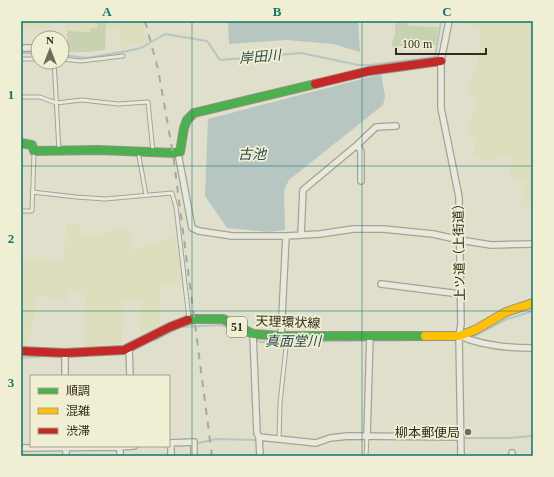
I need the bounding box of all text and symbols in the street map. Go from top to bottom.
text: A [102,4,112,19]
text: B [273,4,282,19]
text: C [442,4,452,19]
north arrow [30,30,70,70]
scale bar [396,30,486,56]
text: N [46,34,54,46]
text: 100 m [402,37,433,51]
water label: 岸田川 [238,48,284,66]
text: 1 [8,87,14,102]
water label: 古池 [238,147,268,162]
street label: 上ツ道（上街道） [451,197,467,301]
text: 2 [8,231,14,246]
street label: 天理環状線 [255,313,321,331]
road number: 51 [227,317,247,337]
water label: 真面堂川 [265,334,323,349]
text: 3 [8,375,15,390]
legend [30,375,170,447]
text: 順調 [66,384,90,398]
text: 混雑 [66,404,90,418]
text: 渋滞 [66,424,90,438]
place label: 柳本郵便局 [395,425,460,440]
marker: 柳本郵便局 [463,427,473,437]

